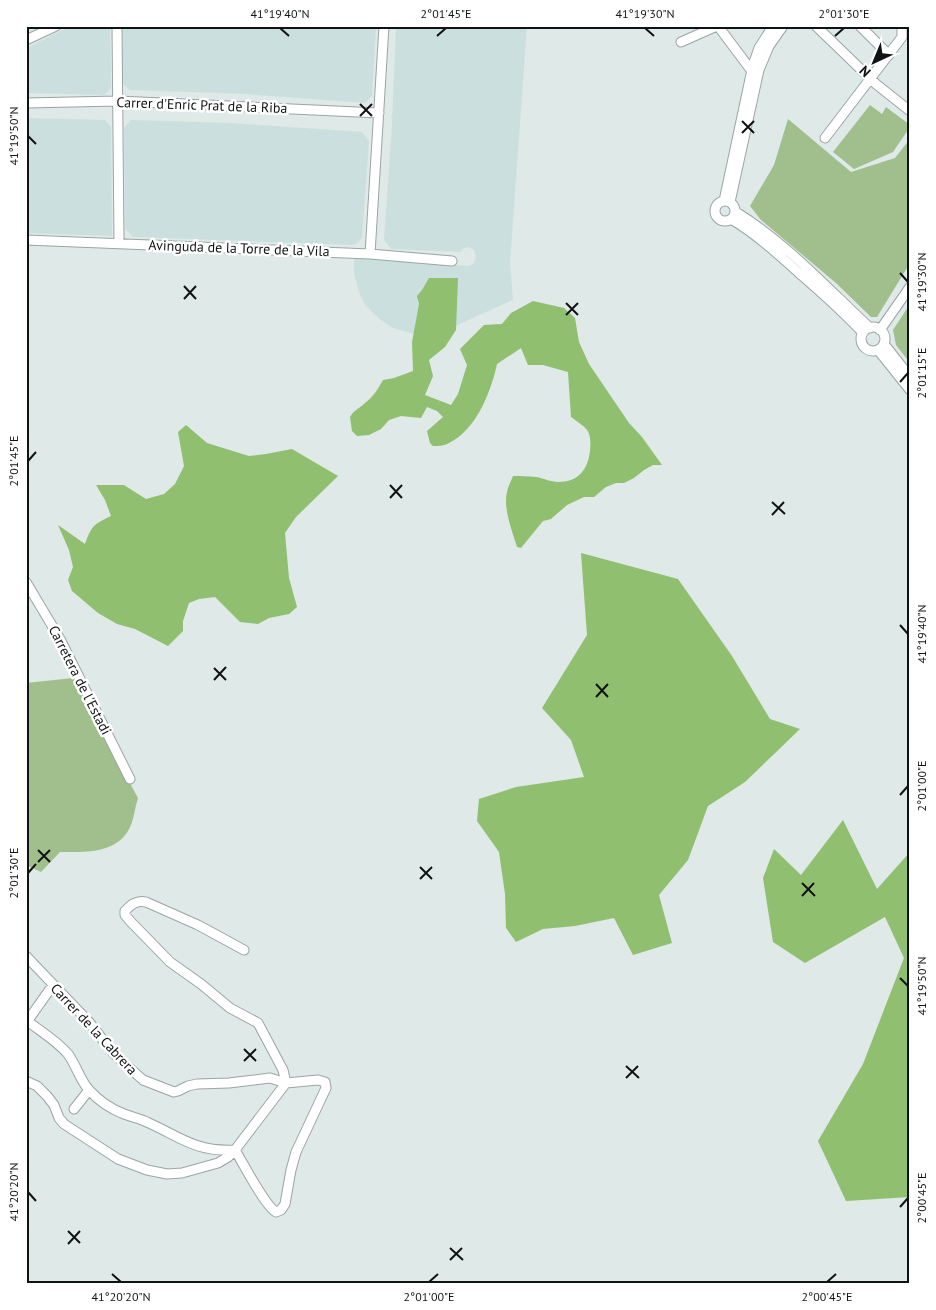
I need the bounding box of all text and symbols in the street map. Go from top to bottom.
text: 41°19'40"N [250,6,310,21]
text: 2°01'45"E [421,6,471,21]
text: 41°19'30"N [615,6,675,21]
text: 2°01'30"E [819,6,869,21]
north arrow [848,38,898,88]
text: N [855,62,875,81]
street label: Carrer d'Enric Prat de la Riba [116,93,288,117]
text: 41°19'50"N [6,106,21,166]
street label: Avinguda de la Torre de la Vila [148,236,330,260]
text: 41°19'30"N [914,252,929,312]
text: 2°01'15"E [914,348,929,398]
text: 2°01'45"E [6,436,21,486]
text: 41°19'40"N [914,604,929,664]
street label: Carretera de l'Estadi [45,622,115,738]
text: 2°01'00"E [914,761,929,811]
text: 2°01'30"E [6,848,21,898]
text: 41°19'50"N [914,956,929,1016]
street label: Carrer de la Cabrera [47,979,141,1079]
text: 41°20'20"N [6,1162,21,1222]
text: 2°00'45"E [914,1173,929,1223]
text: 41°20'20"N [91,1289,151,1304]
text: 2°01'00"E [404,1289,454,1304]
text: 2°00'45"E [802,1289,852,1304]

